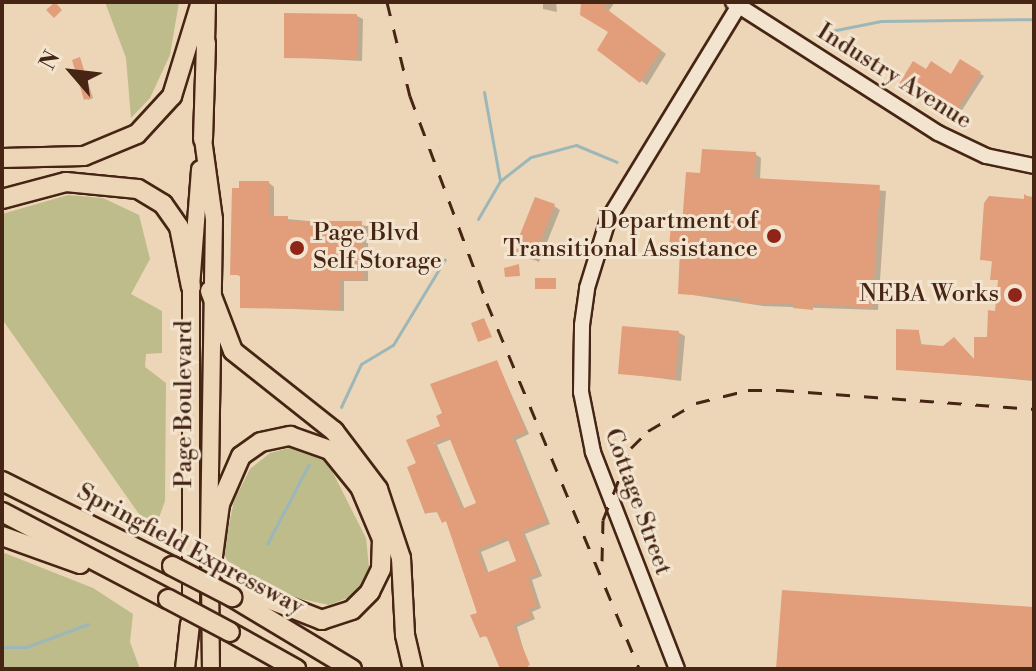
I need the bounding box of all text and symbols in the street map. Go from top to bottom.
street label: Industry Avenue [811,18,977,136]
north arrow [32,32,112,112]
text: N [34,46,66,75]
place label: Department of Transitional Assistance [503,208,758,264]
place label: Page Blvd Self Storage [313,220,442,276]
marker: Department of Transitional Assistance [765,227,783,245]
marker: Page Blvd Self Storage [288,239,306,257]
place label: NEBA Works [859,281,999,309]
marker: NEBA Works [1006,286,1024,304]
street label: Page Boulevard [171,320,199,488]
street label: Cottage Street [597,425,677,579]
street label: Springfield Expressway [72,478,308,622]

